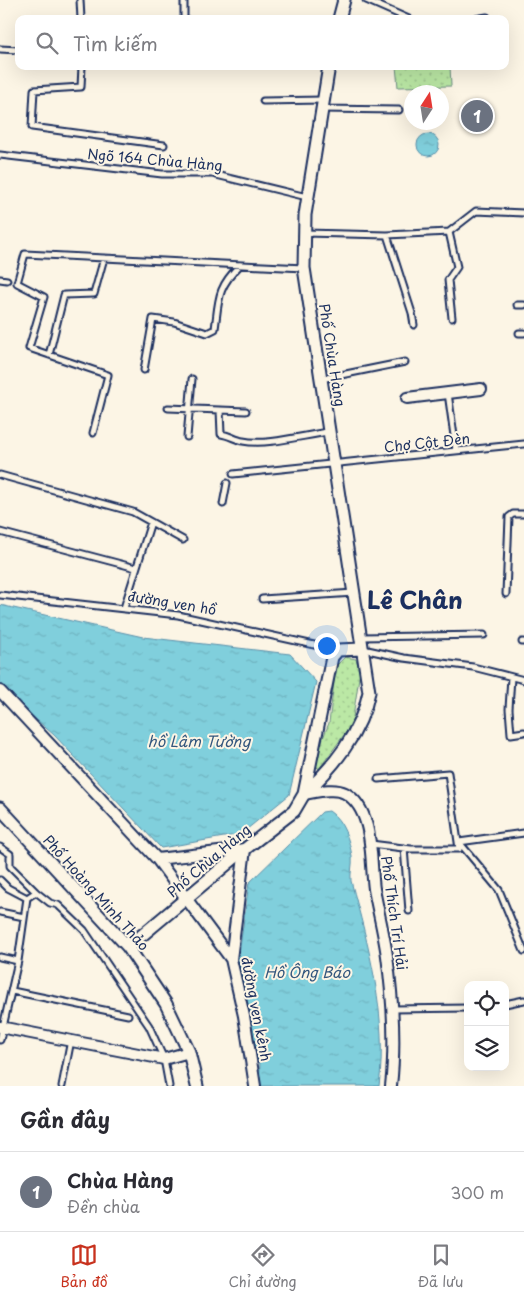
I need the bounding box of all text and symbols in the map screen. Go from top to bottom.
search box [15,15,509,70]
icon: search [33,29,61,57]
text: Tìm kiếm [73,29,158,57]
north arrow [404,85,449,130]
pin: 1 [461,97,493,135]
street label: Ngõ 164 Chùa Hàng [87,143,223,176]
street label: Phố Chùa Hàng [314,302,351,408]
street label: Chợ Cột Đèn [383,428,471,457]
district label: Lê Chân [367,581,463,617]
street label: đường ven hồ [126,585,219,620]
your location [314,633,340,659]
water label: hồ Lâm Tường [148,729,252,752]
street label: Phố Chùa Hàng [162,819,255,902]
street label: Phố Hoàng Minh Thảo [39,830,154,955]
street label: Phố Thích Trí Hải [376,854,413,971]
street label: đường ven kênh [236,955,277,1063]
water label: Hồ Ông Báo [264,960,351,983]
map controls [464,981,509,1071]
button: locate [464,981,509,1026]
button: layers [464,1026,509,1071]
text: Gần đây [20,1103,110,1135]
text: Chùa Hàng [67,1166,174,1194]
text: 1 [32,1180,40,1204]
text: 300 m [450,1180,504,1204]
text: Đền chùa [67,1194,140,1218]
tab: Bản đồ [61,1241,107,1292]
tab: Chỉ đường [228,1241,297,1292]
tab: Đã lưu [418,1241,463,1292]

